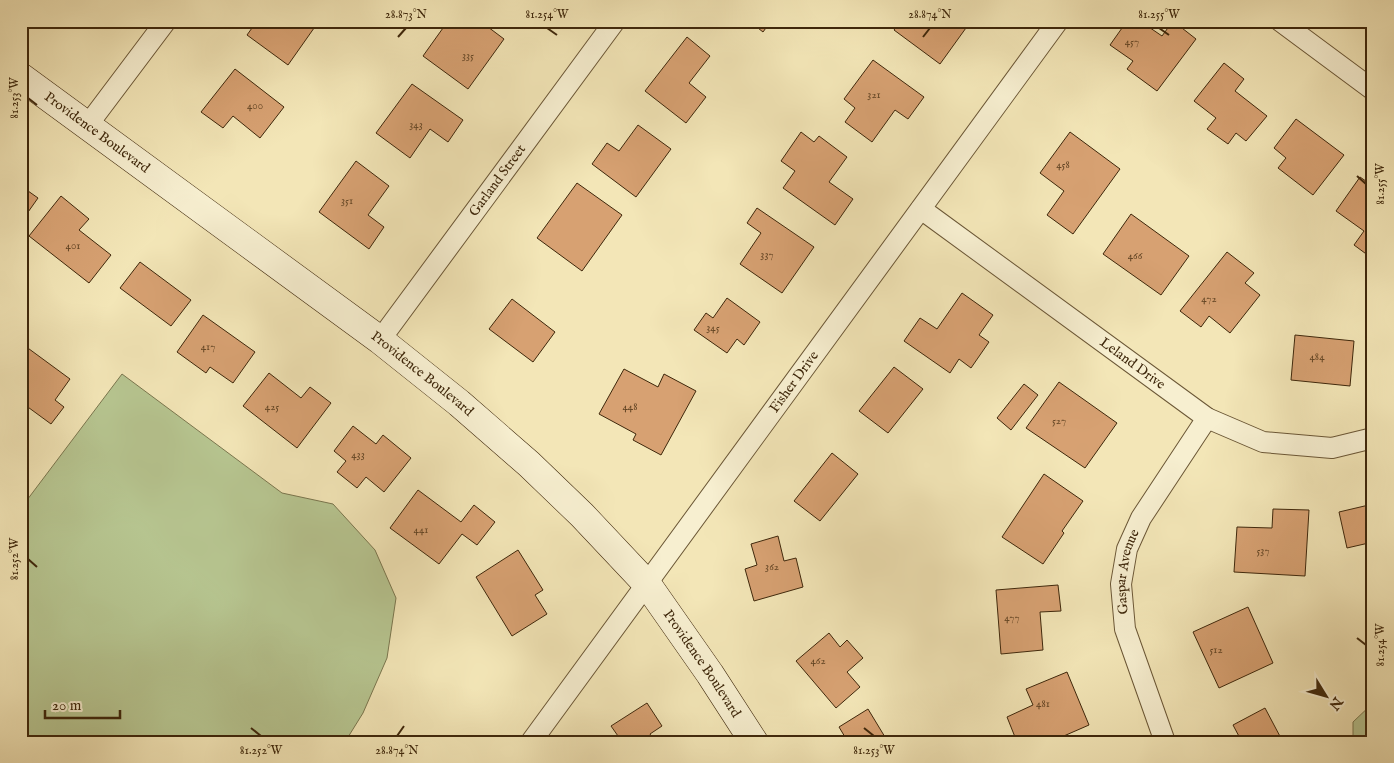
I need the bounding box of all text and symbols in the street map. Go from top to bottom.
text: 28.873°N [385,7,428,22]
text: 81.254°W [526,7,569,22]
text: 28.874°N [908,7,952,22]
text: 81.255°W [1138,7,1180,22]
house number: 457 [1125,35,1139,49]
house number: 335 [462,49,474,63]
text: 81.253°W [7,77,22,119]
street label: Providence Boulevard [40,88,154,178]
house number: 321 [867,88,881,102]
house number: 400 [247,99,263,113]
house number: 343 [409,118,423,132]
street label: Garland Street [465,141,530,220]
house number: 458 [1056,158,1070,172]
text: 81.255°W [1373,163,1388,205]
house number: 351 [341,194,353,208]
house number: 401 [66,239,80,253]
house number: 337 [760,248,774,262]
house number: 466 [1128,249,1143,263]
house number: 472 [1201,292,1217,306]
house number: 345 [706,321,720,335]
street label: Providence Boulevard [367,327,478,421]
street label: Leland Drive [1096,334,1169,394]
house number: 417 [201,340,215,354]
street label: Fisher Drive [766,347,823,416]
house number: 484 [1309,350,1325,364]
house number: 425 [265,400,279,414]
house number: 448 [622,400,638,414]
house number: 527 [1052,414,1066,428]
house number: 433 [351,448,365,462]
house number: 441 [414,523,428,537]
street label: Gaspar Avenue [1112,526,1144,615]
text: 81.252°W [7,537,22,580]
house number: 537 [1256,544,1270,558]
house number: 362 [765,560,779,574]
street label: Providence Boulevard [659,606,745,721]
house number: 477 [1004,611,1020,625]
text: 81.254°W [1373,623,1388,666]
house number: 512 [1209,643,1223,657]
house number: 462 [810,654,826,668]
north arrow [1302,670,1352,720]
scale bar [45,688,120,720]
text: N [1325,692,1347,713]
text: 20 m [52,696,82,715]
house number: 481 [1036,697,1050,711]
text: 81.252°W [240,743,283,758]
text: 28.874°N [375,743,419,758]
text: 81.253°W [853,743,895,758]

